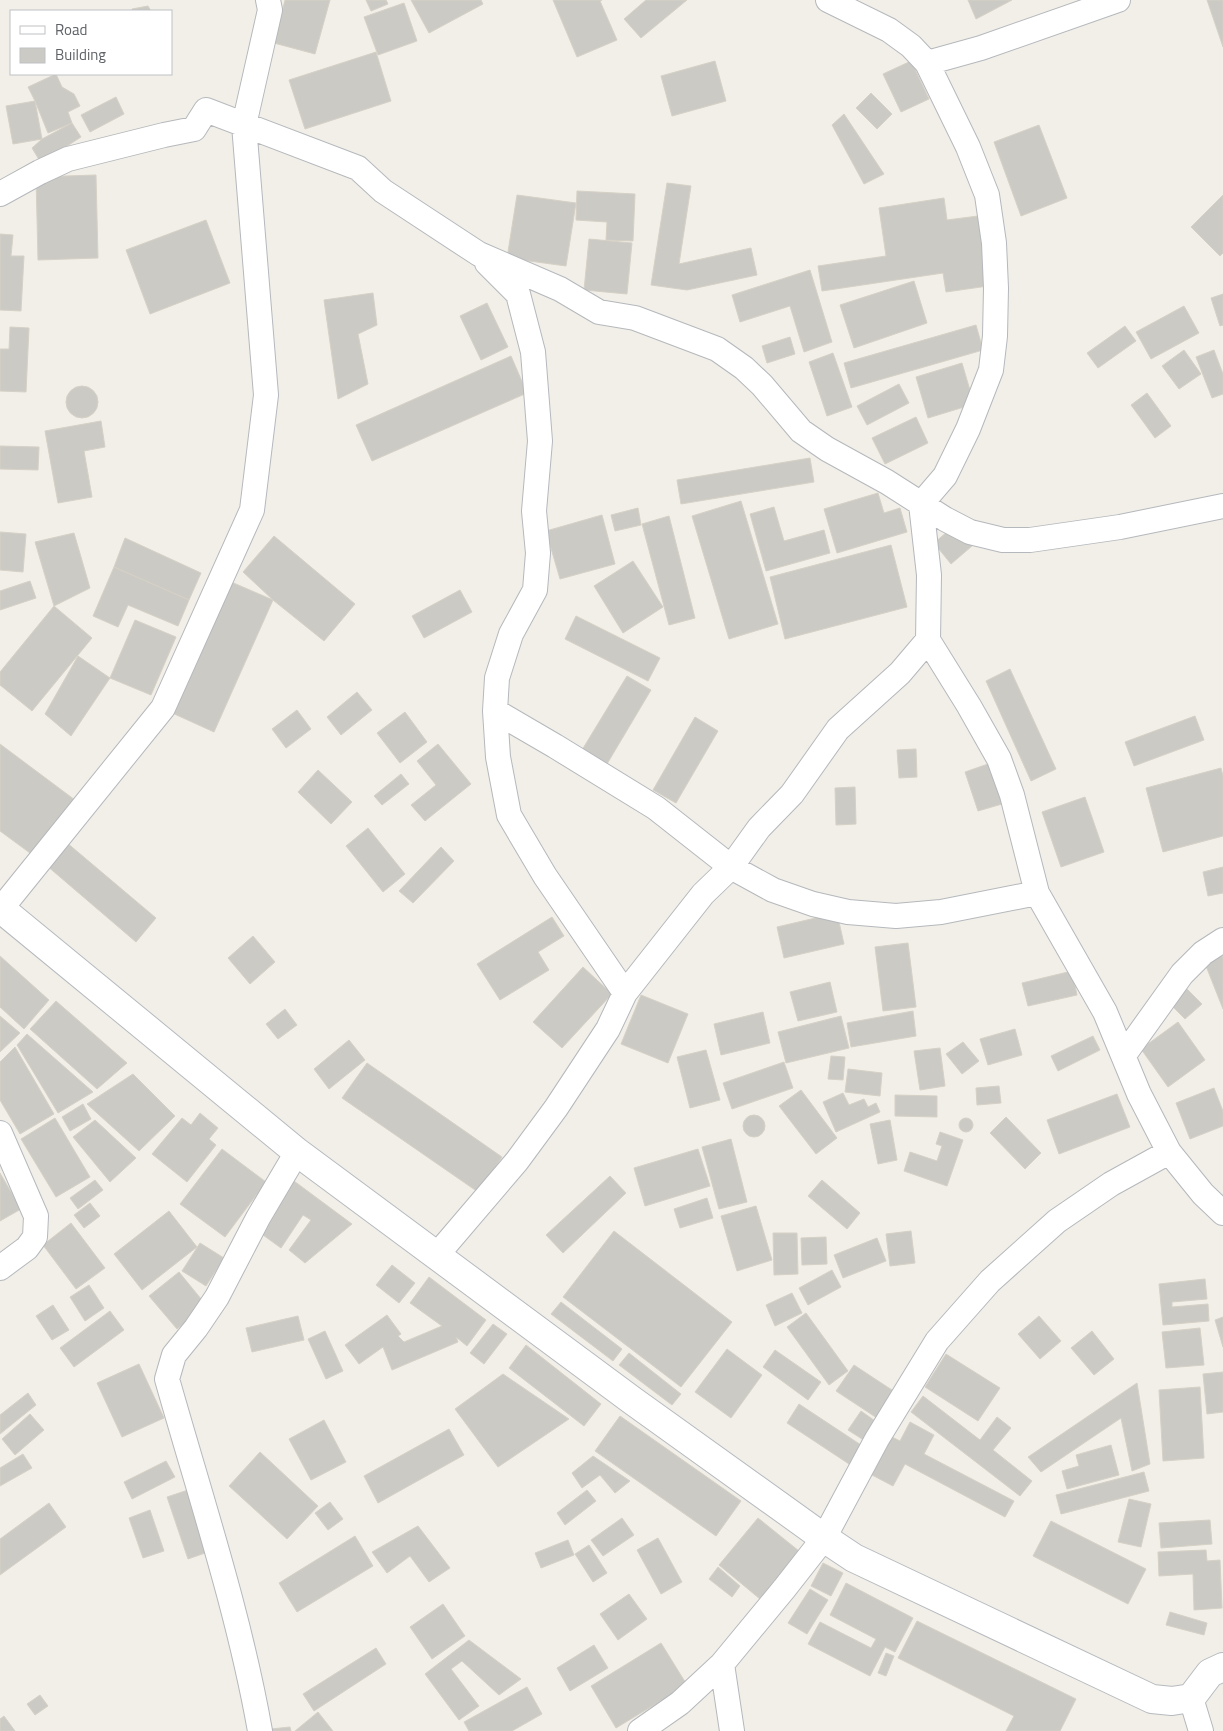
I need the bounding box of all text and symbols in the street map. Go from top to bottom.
legend [10,10,172,75]
text: Road [55,18,87,41]
text: Building [55,43,106,66]

